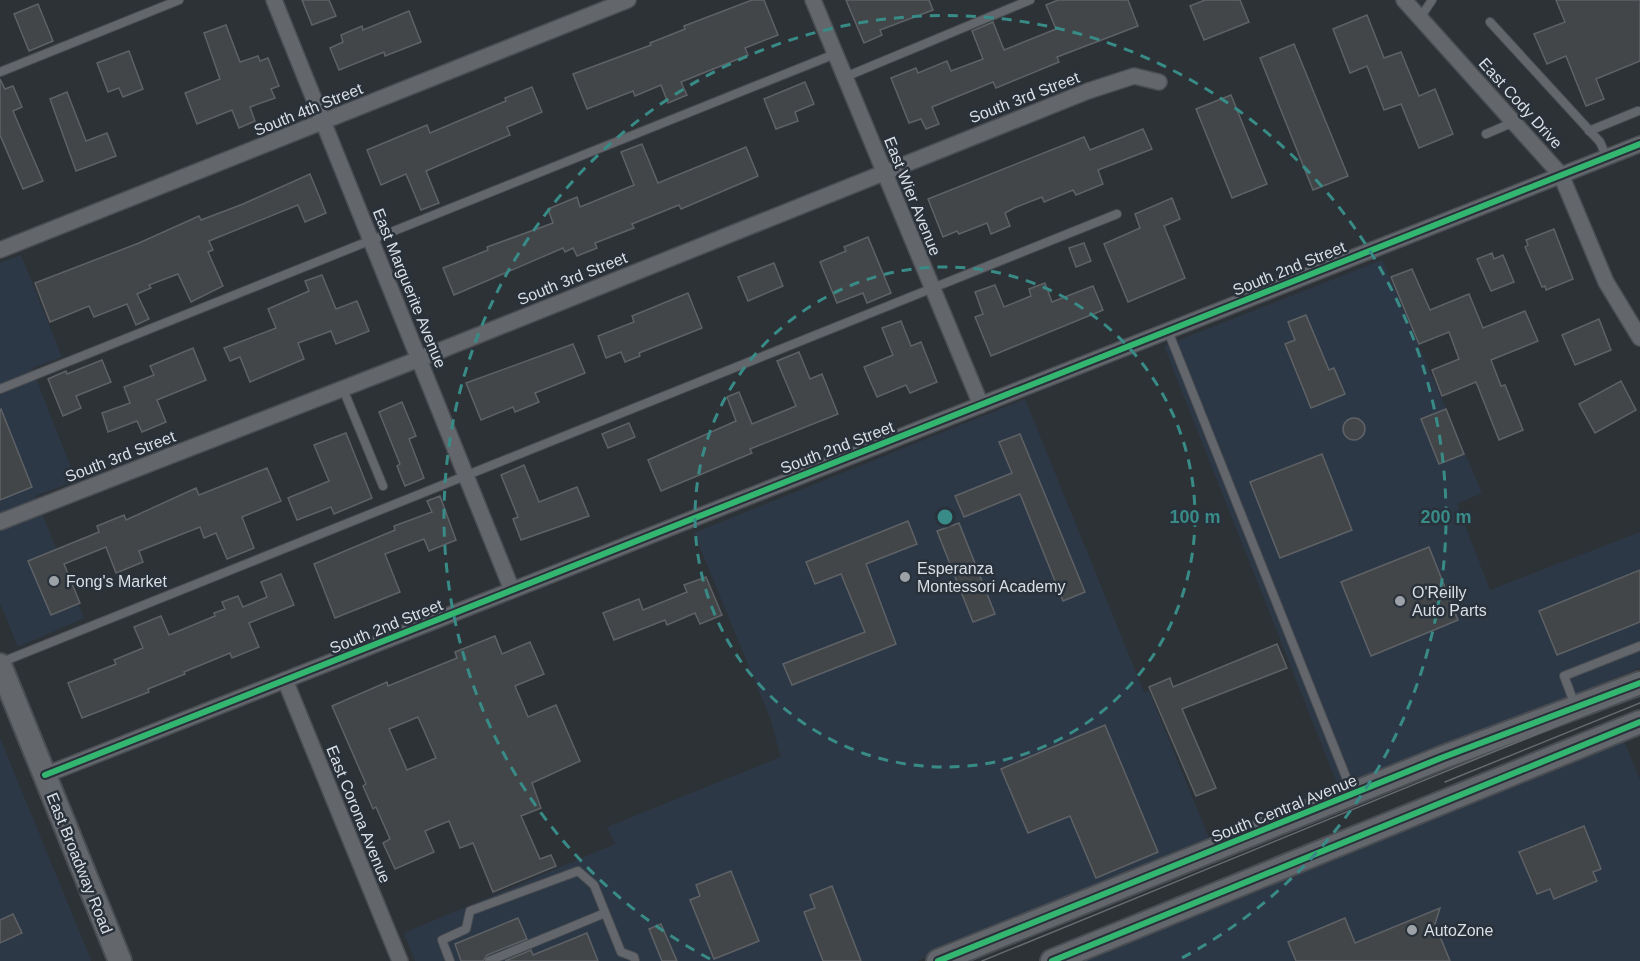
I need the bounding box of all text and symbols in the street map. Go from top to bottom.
street label: East Cody Drive [1476,55,1566,152]
street label: South 3rd Street [967,68,1082,126]
street label: South 4th Street [251,80,365,139]
street label: East Wier Avenue [881,134,944,258]
street label: East Marguerite Avenue [370,206,449,370]
street label: South 2nd Street [1230,238,1349,299]
street label: South 3rd Street [515,249,630,308]
street label: South 2nd Street [778,418,897,477]
street label: South 3rd Street [63,427,178,485]
centre of rings [935,507,955,527]
text: 100 m [1169,507,1221,527]
text: 200 m [1420,507,1472,527]
place label: Esperanza Montessori Academy [917,560,1066,595]
marker: Esperanza Montessori Academy [898,570,912,584]
place label: Fong's Market [66,573,167,590]
marker: Fong's Market [47,574,61,588]
place label: O'Reilly Auto Parts [1412,584,1487,619]
marker: O'Reilly Auto Parts [1393,594,1407,608]
street label: South 2nd Street [327,596,446,657]
street label: East Corona Avenue [323,743,394,885]
street label: South Central Avenue [1209,771,1359,845]
street label: East Broadway Road [44,790,116,936]
place label: AutoZone [1424,922,1493,939]
marker: AutoZone [1405,923,1419,937]

